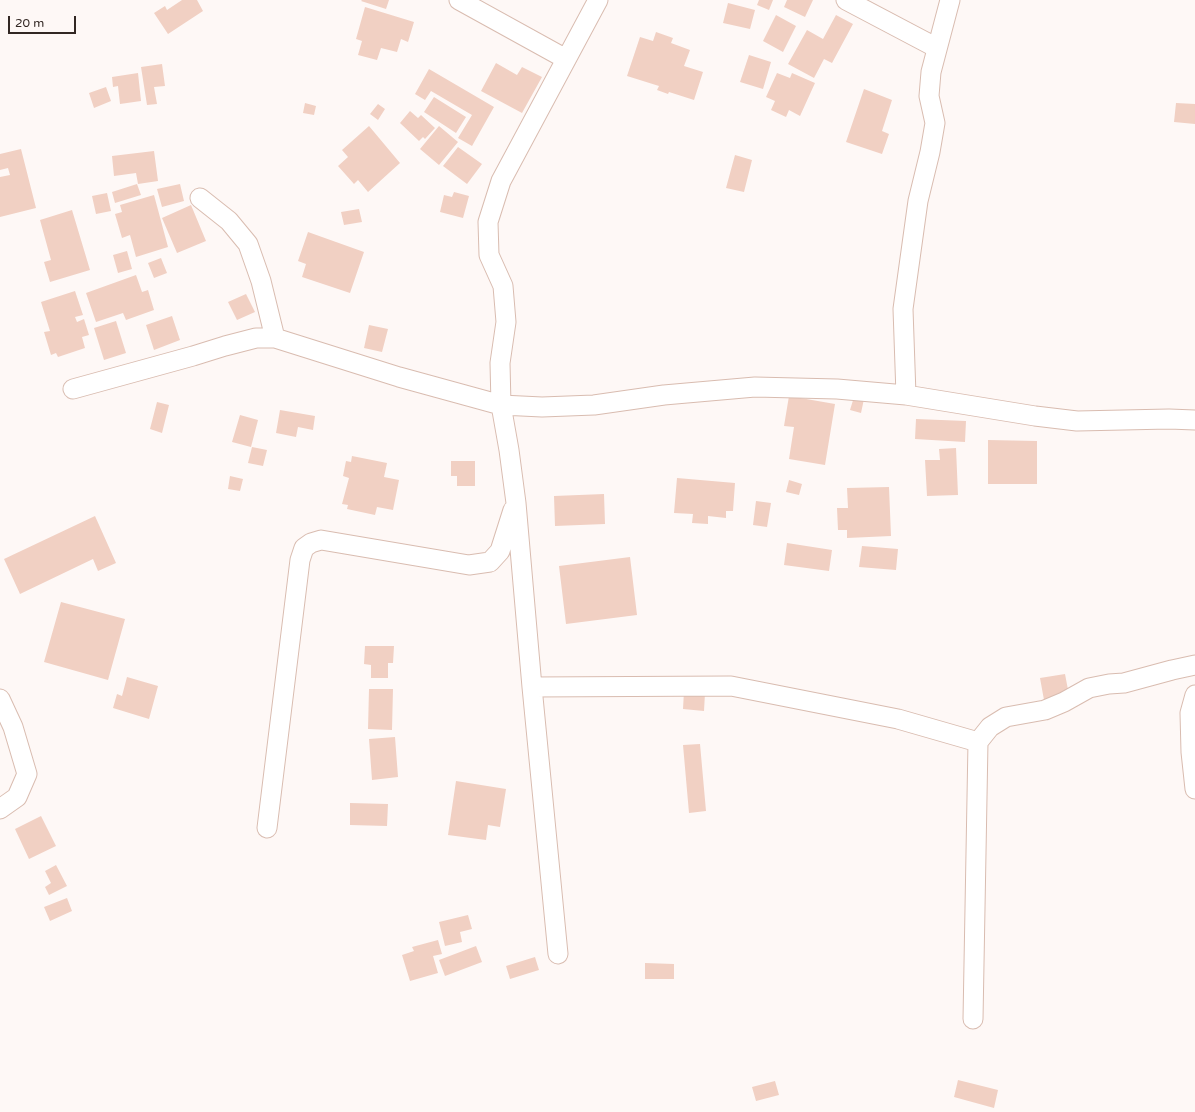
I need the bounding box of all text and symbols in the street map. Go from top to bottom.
scale bar [10,8,78,34]
text: 20 m [15,16,44,30]

